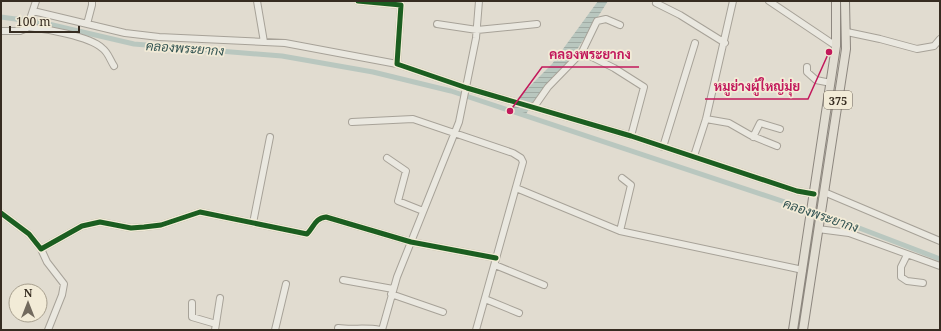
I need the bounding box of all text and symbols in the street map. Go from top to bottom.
scale bar [10,8,79,34]
text: 100 m [16,13,51,30]
water label: คลองพระยากง [145,36,225,60]
callout: คลองพระยากง [542,42,639,67]
text: คลองพระยากง [549,45,631,63]
callout: หมูย่างผู้ใหญ่มุ่ย [705,74,808,99]
text: หมูย่างผู้ใหญ่มุ่ย [714,77,800,97]
road number: 375 [824,91,852,109]
water label: คลองพระยากง [781,194,861,236]
north arrow [8,283,48,323]
text: N [24,285,33,300]

